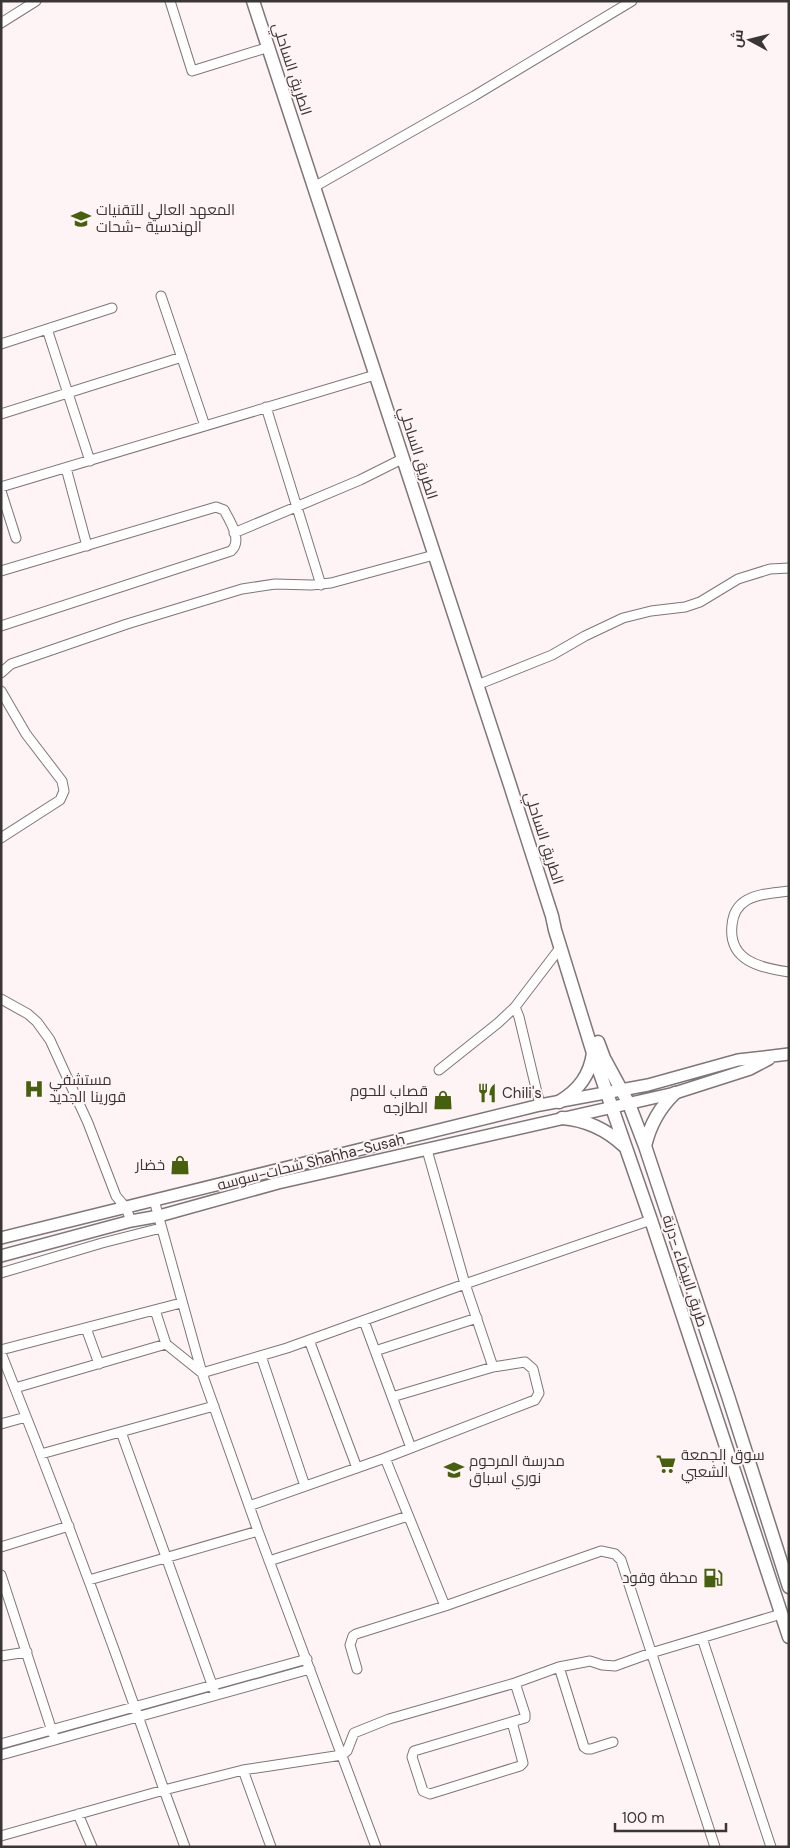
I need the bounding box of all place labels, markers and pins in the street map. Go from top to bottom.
place label: المعهد العالي للتقنيات الهندسية -شحات [96,200,235,237]
school or university icon: المعهد العالي للتقنيات الهندسية -شحات [70,208,92,230]
place label: مستشفي قورينا الجديد [49,1070,126,1107]
hospital icon: مستشفي قورينا الجديد [23,1078,45,1100]
place label: قصاب للحوم الطازجه [350,1081,428,1118]
restaurant icon: Chili's [476,1082,498,1104]
place label: Chili's [502,1083,542,1103]
shop icon: قصاب للحوم الطازجه [432,1089,454,1111]
shop icon: خضار [169,1154,191,1176]
place label: خضار [135,1155,165,1175]
place label: سوق الجمعة الشعبي [681,1445,765,1484]
place label: مدرسة المرحوم نوري اسباق [469,1451,565,1490]
supermarket icon: سوق الجمعة الشعبي [655,1453,677,1475]
school or university icon: مدرسة المرحوم نوري اسباق [443,1459,465,1481]
fuel station icon: محطة وقود [702,1567,724,1589]
place label: محطة وقود [622,1568,698,1588]

